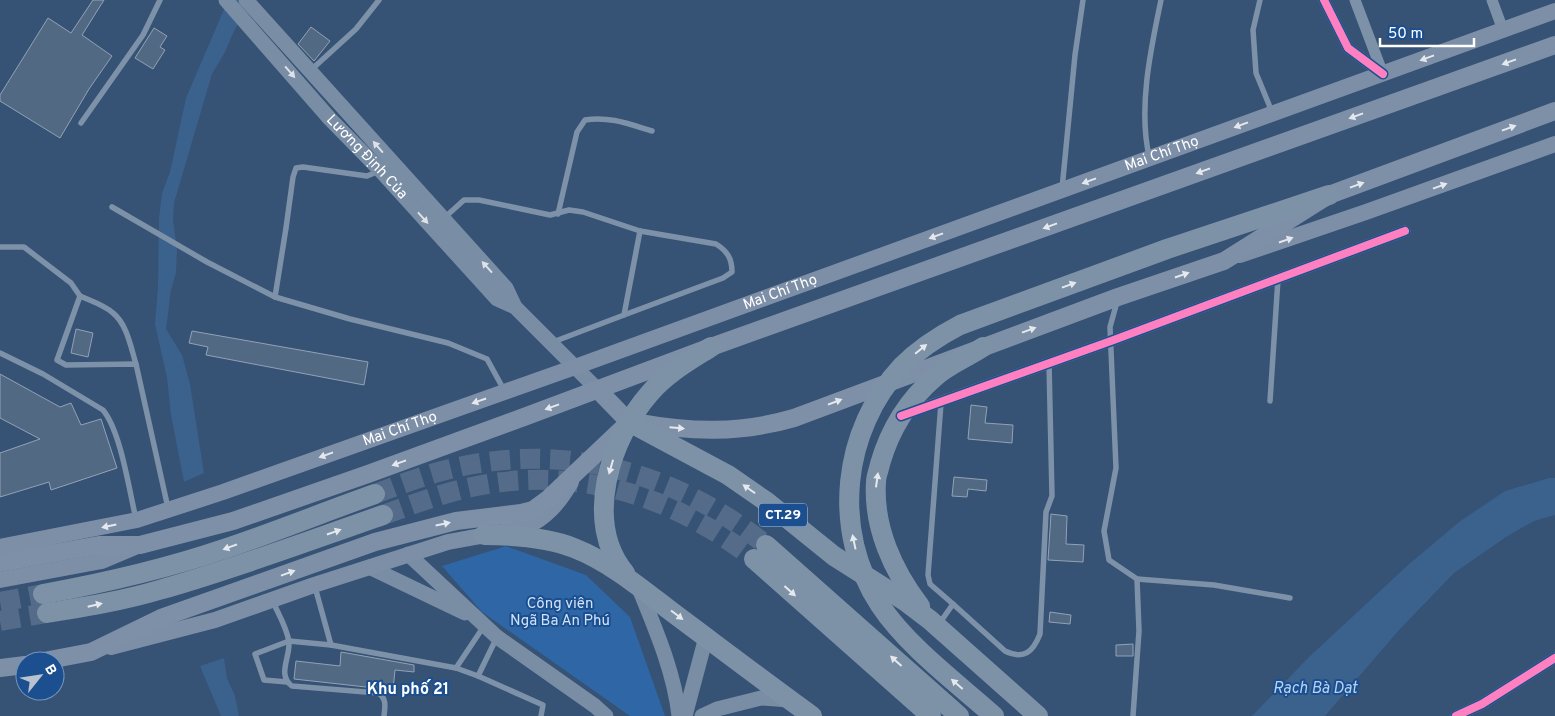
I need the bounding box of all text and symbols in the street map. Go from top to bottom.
scale bar [1380,15,1474,47]
text: 50 m [1388,25,1423,44]
one-way arrow [1419,54,1434,62]
one-way arrow [1501,58,1516,66]
one-way arrow [284,66,296,78]
street label: Lương Định Của [322,111,412,203]
one-way arrow [1348,112,1363,120]
one-way arrow [1234,122,1249,129]
one-way arrow [1502,124,1517,132]
street label: Mai Chí Thọ [1122,132,1202,176]
one-way arrow [372,141,384,153]
one-way arrow [1195,167,1210,175]
one-way arrow [1081,178,1096,185]
one-way arrow [1350,181,1365,189]
one-way arrow [1432,182,1447,189]
one-way arrow [418,211,429,224]
one-way arrow [1042,222,1057,230]
one-way arrow [928,232,943,240]
one-way arrow [1279,235,1294,243]
one-way arrow [481,262,493,274]
street label: Mai Chí Thọ [741,270,820,315]
one-way arrow [1175,271,1190,279]
one-way arrow [1062,281,1077,289]
one-way arrow [1022,326,1037,334]
one-way arrow [914,344,927,355]
one-way arrow [472,398,487,405]
one-way arrow [828,398,843,405]
one-way arrow [544,403,559,411]
street label: Mai Chí Thọ [360,407,440,451]
one-way arrow [670,425,686,433]
one-way arrow [319,452,334,460]
one-way arrow [391,459,406,467]
one-way arrow [607,459,615,474]
one-way arrow [873,472,881,488]
one-way arrow [742,484,756,494]
road number: CT.29 [759,504,807,526]
one-way arrow [435,520,450,528]
one-way arrow [101,522,117,530]
one-way arrow [326,528,341,535]
one-way arrow [849,533,857,549]
one-way arrow [222,543,237,551]
one-way arrow [281,569,296,577]
one-way arrow [784,585,796,597]
park label: Công viên Ngã Ba An Phú [510,595,610,631]
one-way arrow [87,601,102,609]
one-way arrow [670,610,684,620]
north arrow [15,651,65,701]
one-way arrow [890,655,903,666]
text: B [40,662,60,679]
one-way arrow [952,678,964,690]
district label: Khu phố 21 [367,679,449,700]
water label: Rạch Bà Dạt [1273,679,1358,699]

